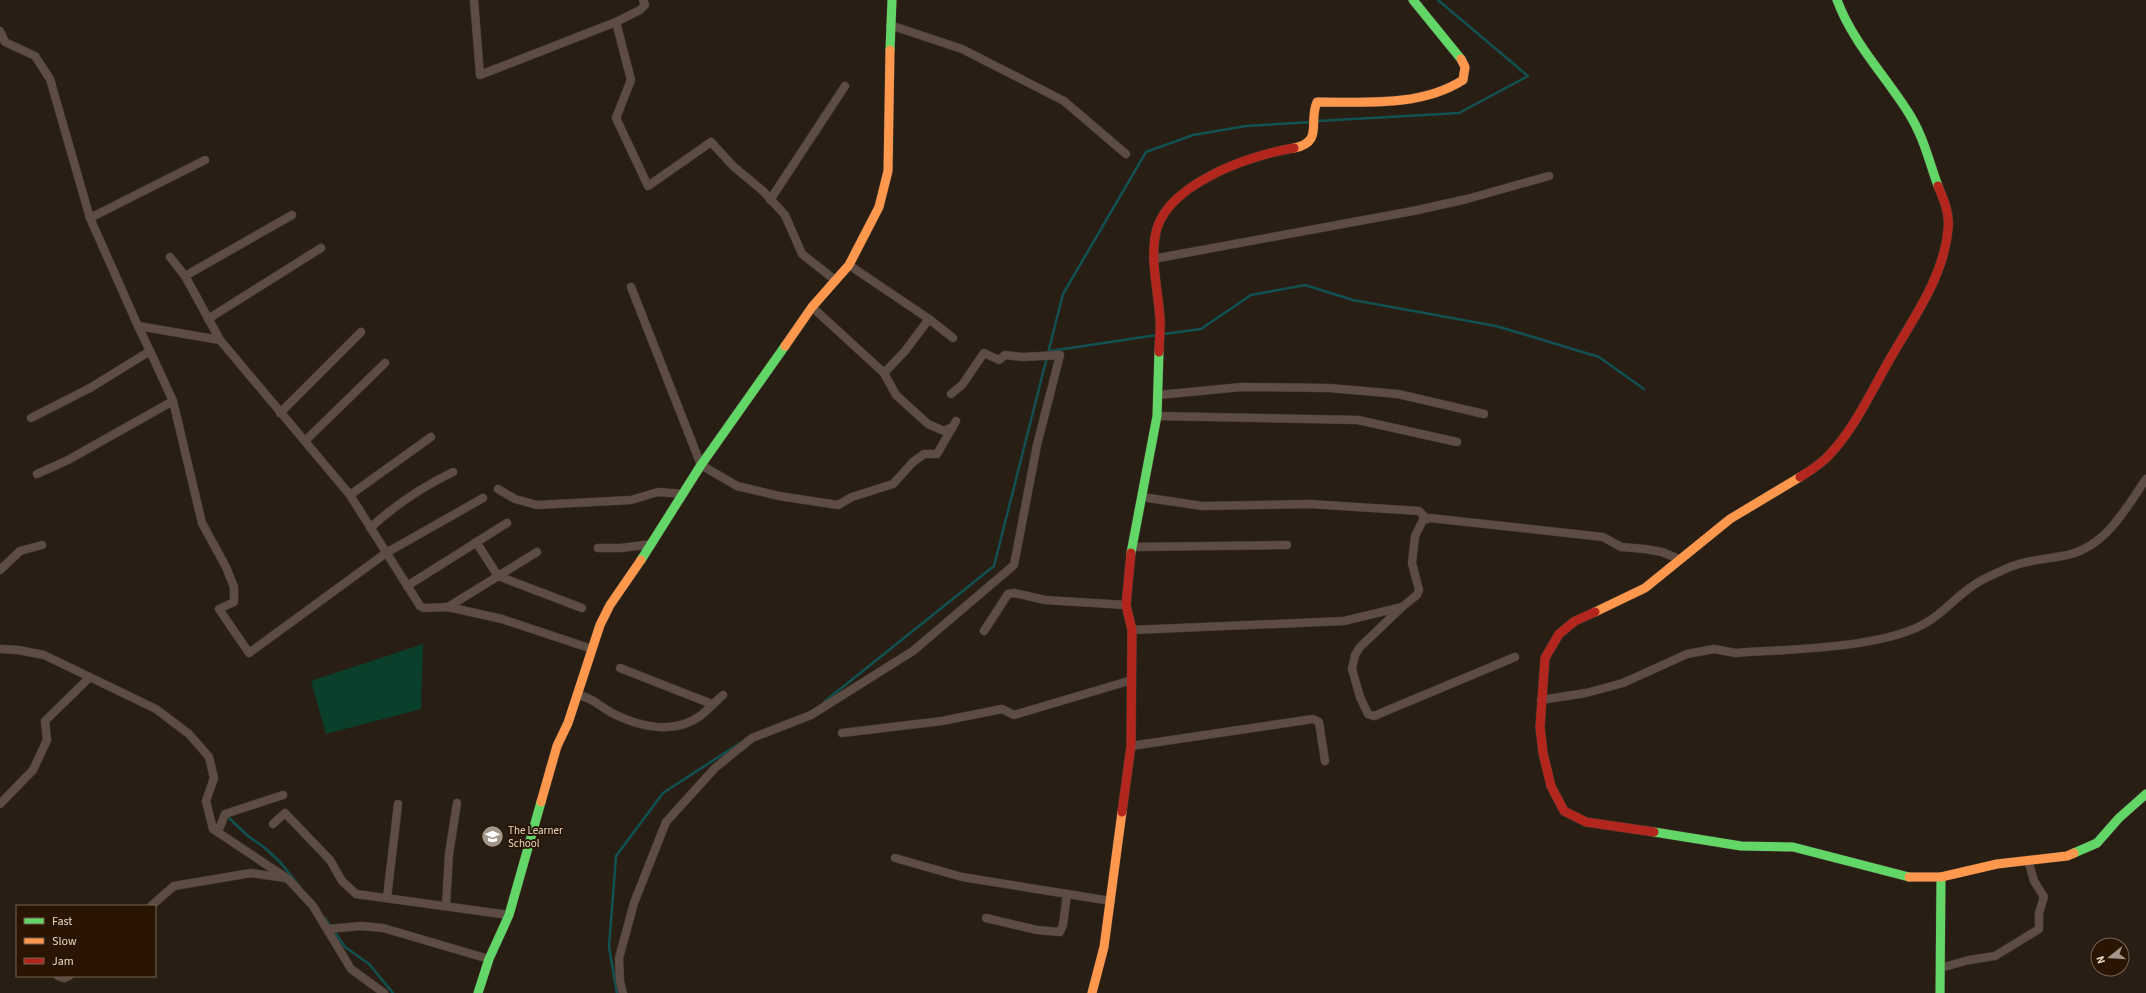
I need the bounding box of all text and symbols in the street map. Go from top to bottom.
school or university icon: The Learner School [480,823,506,849]
place label: The Learner School [508,823,563,851]
legend [16,905,156,977]
text: Fast [52,913,72,930]
text: Slow [52,933,77,950]
north arrow [2090,937,2130,977]
text: Jam [52,953,74,970]
text: N [2093,954,2109,965]

